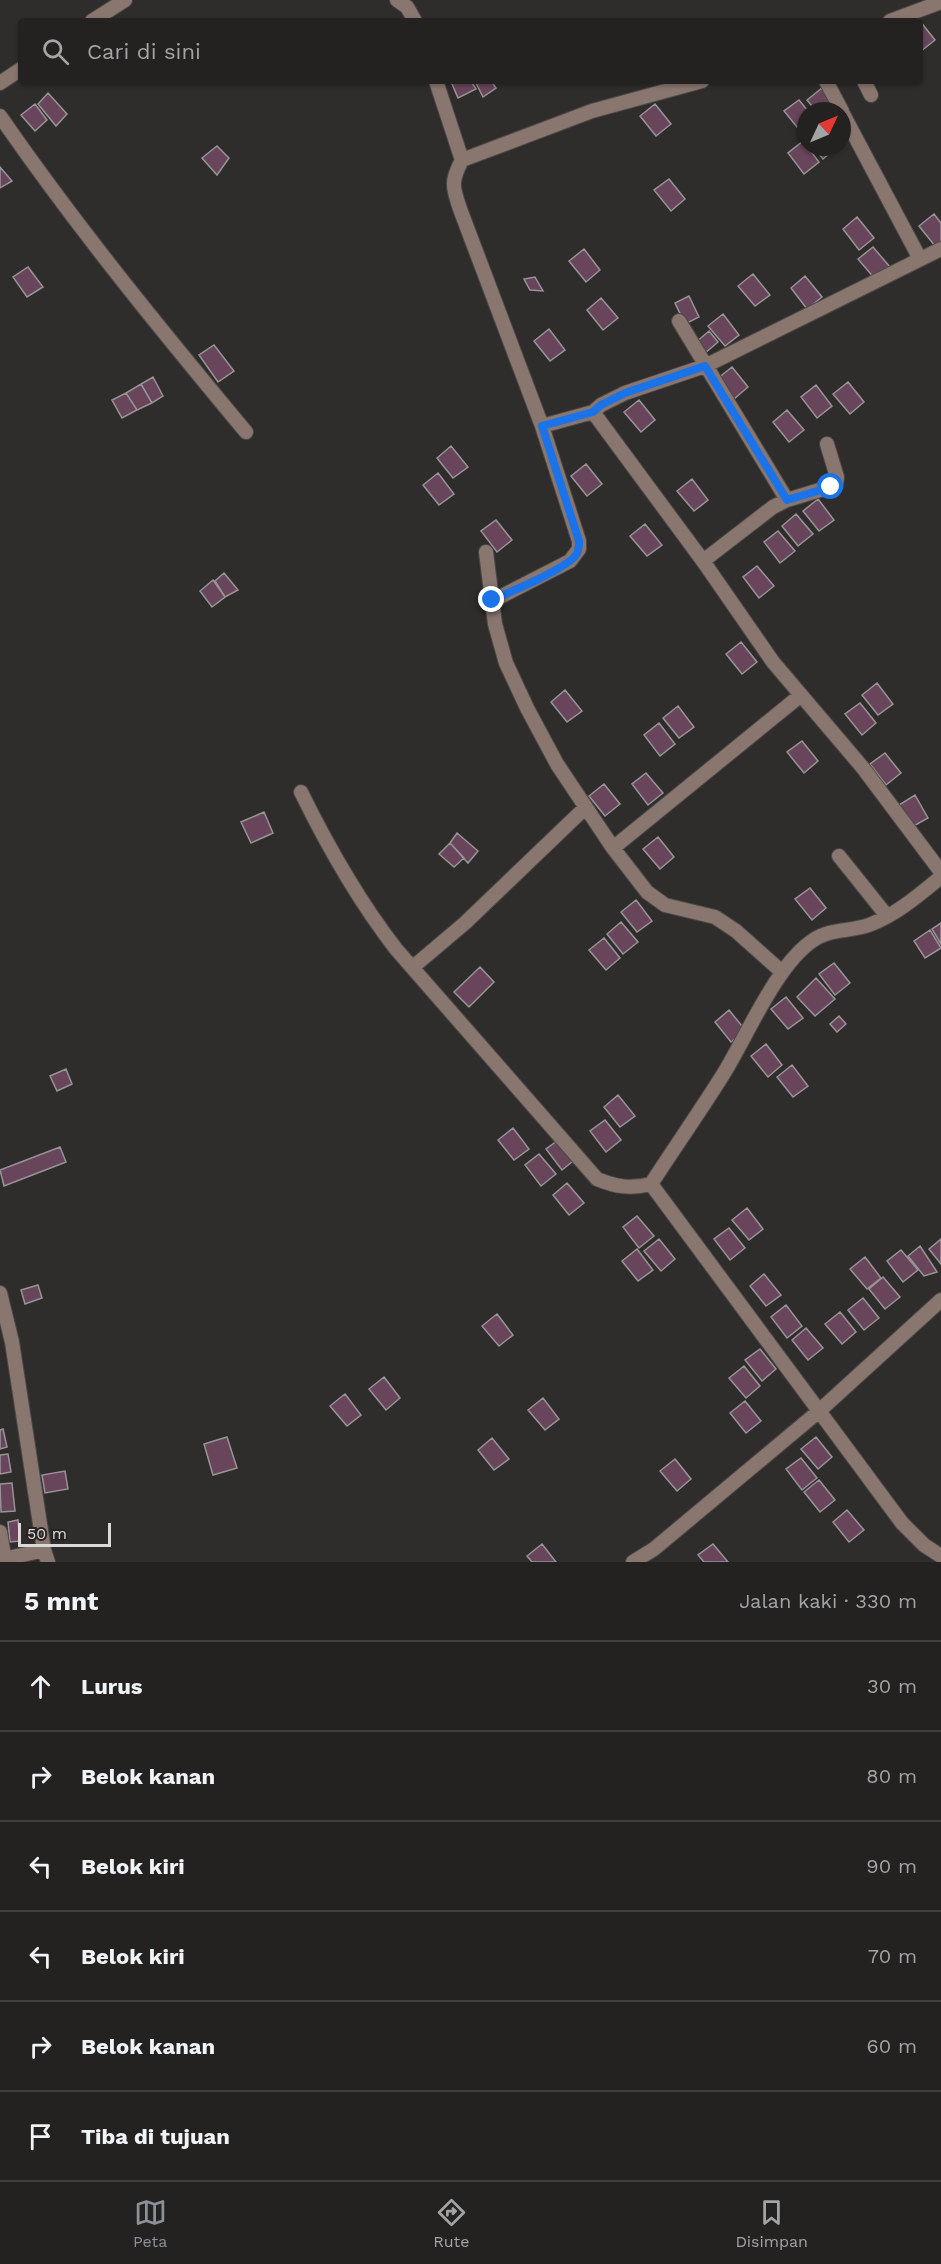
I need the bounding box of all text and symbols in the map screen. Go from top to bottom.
search box [18,18,923,84]
icon: search [39,35,72,68]
text: Cari di sini [87,39,201,64]
north arrow [797,102,851,156]
route start [817,473,843,499]
route end [478,586,504,612]
scale bar [18,1520,111,1548]
text: 50 m [27,1524,67,1543]
text: 5 mnt [24,1586,98,1616]
text: Jalan kaki · 330 m [739,1589,917,1613]
icon: ahead [24,1670,57,1703]
text: Lurus [81,1674,143,1699]
text: 30 m [867,1674,917,1698]
icon: right [24,1760,57,1793]
text: Belok kanan [81,1764,215,1789]
text: 80 m [866,1764,917,1788]
icon: left [24,1850,57,1883]
text: Belok kiri [81,1854,185,1879]
text: 90 m [866,1854,917,1878]
icon: left [24,1940,57,1973]
text: Belok kiri [81,1944,185,1969]
text: 70 m [868,1944,917,1968]
icon: right [24,2030,57,2063]
text: Belok kanan [81,2034,215,2059]
text: 60 m [867,2034,917,2058]
icon: arrive [24,2120,57,2153]
text: Tiba di tujuan [81,2124,230,2149]
tab: Peta [133,2196,167,2251]
tab: Rute [433,2196,469,2251]
tab: Disimpan [735,2196,808,2251]

